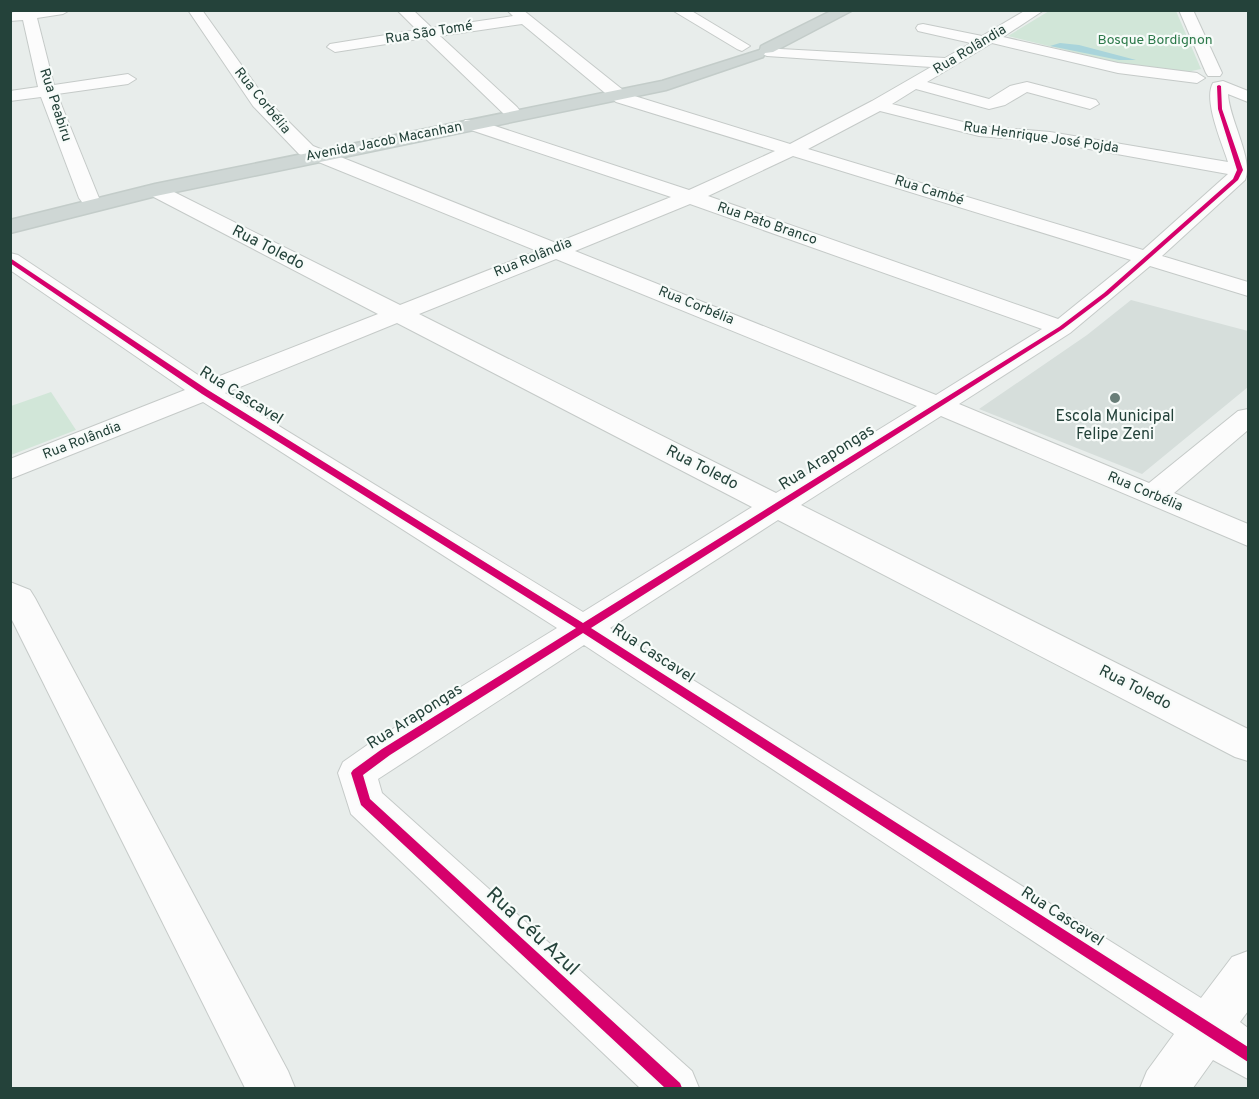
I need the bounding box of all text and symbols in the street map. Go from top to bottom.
street label: Rua São Tomé [384,18,474,48]
street label: Rua Rolândia [930,21,1010,79]
park label: Bosque Bordignon [1097,32,1213,49]
street label: Rua Corbélia [230,64,294,138]
street label: Rua Peabiru [35,66,75,144]
street label: Avenida Jacob Macanhan [304,118,464,166]
street label: Rua Henrique José Pojda [962,119,1120,157]
street label: Rua Cambé [892,172,966,210]
street label: Rua Pato Branco [715,199,819,249]
street label: Rua Toledo [228,221,308,275]
street label: Rua Rolândia [492,235,574,281]
street label: Rua Corbélia [656,283,736,329]
street label: Rua Cascavel [195,362,287,430]
marker: Escola Municipal Felipe Zeni [1108,391,1122,405]
place label: Escola Municipal Felipe Zeni [1055,407,1175,445]
street label: Rua Rolândia [40,418,124,464]
street label: Rua Arapongas [776,421,878,495]
street label: Rua Toledo [662,441,742,495]
street label: Rua Corbélia [1105,469,1185,515]
street label: Rua Cascavel [608,620,698,688]
street label: Rua Toledo [1095,661,1175,715]
street label: Rua Arapongas [364,680,466,754]
street label: Rua Céu Azul [480,882,584,982]
street label: Rua Cascavel [1017,883,1107,951]

